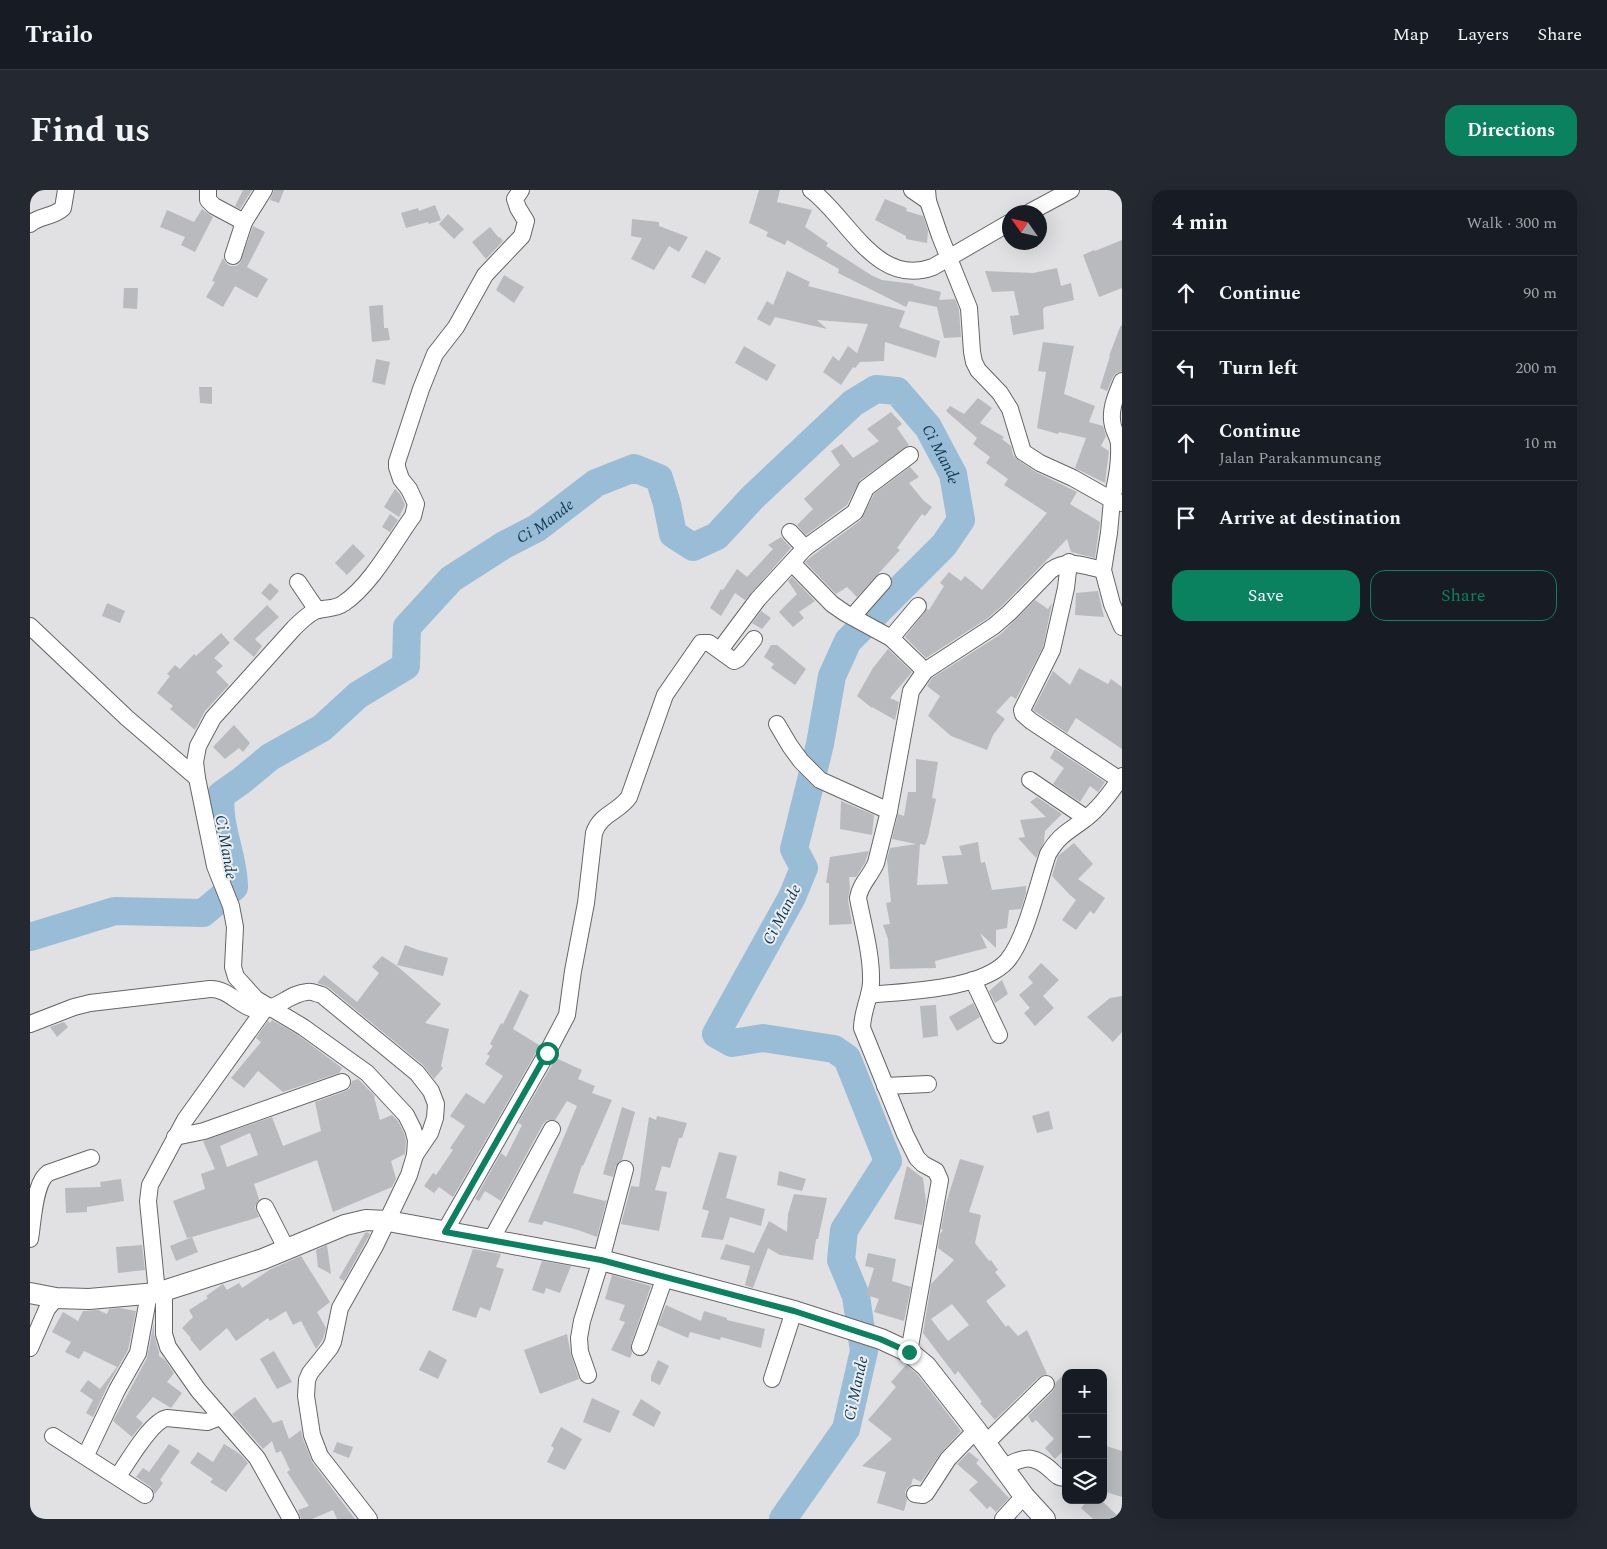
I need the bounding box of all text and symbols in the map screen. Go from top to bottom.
text: Trailo [25,17,93,53]
text: Map [1393,21,1429,48]
text: Layers [1457,21,1509,48]
text: Share [1537,21,1582,48]
text: Find us [30,104,150,157]
button: Directions [1445,105,1577,156]
north arrow [1002,205,1047,250]
text: 4 min [1172,207,1228,239]
text: Walk · 300 m [1466,211,1557,235]
icon: ahead [1172,279,1200,307]
text: Continue [1219,279,1301,308]
text: 90 m [1523,281,1557,305]
icon: left [1172,354,1200,382]
text: Turn left [1219,354,1298,383]
text: 200 m [1515,356,1557,380]
text: Continue [1219,417,1301,446]
water label: Ci Mande [916,420,966,486]
icon: ahead [1172,429,1200,457]
text: 10 m [1523,431,1557,455]
text: Jalan Parakanmuncang [1219,446,1382,470]
water label: Ci Mande [512,493,579,550]
icon: arrive [1172,504,1200,532]
text: Arrive at destination [1219,504,1401,533]
button: Save [1172,570,1360,621]
button: Share [1370,570,1557,621]
water label: Ci Mande [209,813,244,881]
water label: Ci Mande [756,880,807,949]
route start [536,1042,559,1065]
route end [898,1341,921,1364]
water label: Ci Mande [837,1354,875,1423]
map controls [1062,1369,1107,1504]
button: + [1062,1369,1107,1414]
button: − [1062,1414,1107,1459]
button: layers [1062,1459,1107,1504]

